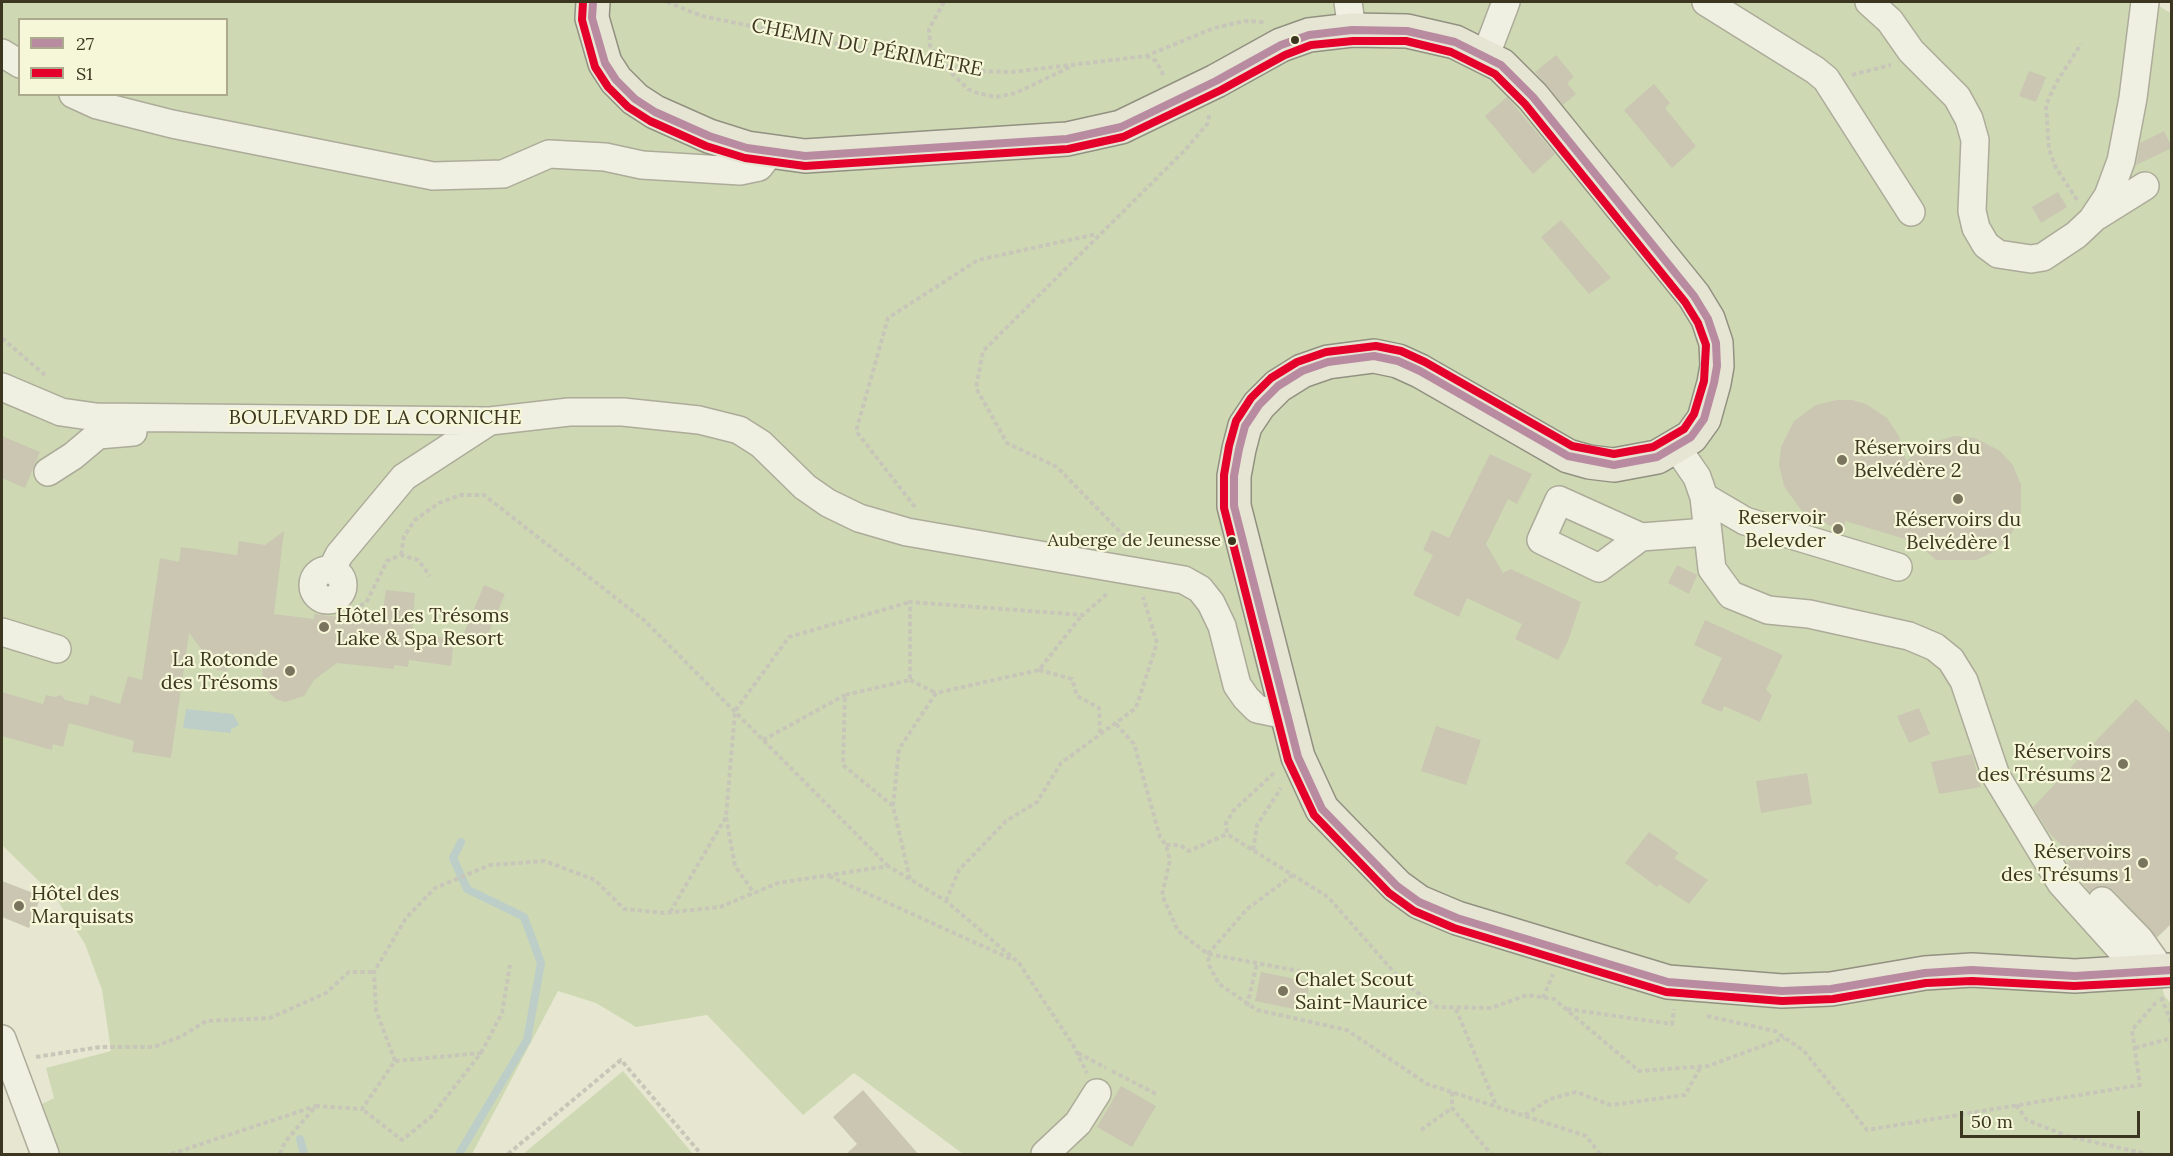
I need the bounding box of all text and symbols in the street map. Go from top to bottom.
street label: CHEMIN DU PÉRIMÈTRE [749,14,985,82]
legend [18,18,228,96]
text: 27 [76,32,94,55]
unlabelled marker [1289,34,1301,46]
text: S1 [76,62,93,85]
street label: BOULEVARD DE LA CORNICHE [229,406,521,430]
place label: Réservoirs du Belvédère 2 [1854,436,1981,483]
marker: Réservoirs du Belvédère 2 [1835,453,1849,467]
marker: Réservoirs du Belvédère 1 [1951,492,1965,506]
place label: Reservoir Belevder [1738,506,1826,553]
place label: Réservoirs du Belvédère 1 [1895,508,2021,555]
marker: Reservoir Belevder [1831,522,1845,536]
place label: Auberge de Jeunesse [1047,530,1221,552]
marker: Auberge de Jeunesse [1226,535,1238,547]
place label: Hôtel Les Trésoms Lake & Spa Resort [336,604,509,651]
marker: Hôtel Les Trésoms Lake & Spa Resort [317,620,331,634]
place label: La Rotonde des Trésoms [161,648,278,695]
marker: La Rotonde des Trésoms [283,664,297,678]
place label: Réservoirs des Trésums 2 [1977,740,2111,787]
marker: Réservoirs des Trésums 2 [2116,757,2130,771]
place label: Réservoirs des Trésums 1 [2001,840,2131,887]
marker: Réservoirs des Trésums 1 [2136,856,2150,870]
place label: Hôtel des Marquisats [31,882,134,929]
marker: Hôtel des Marquisats [12,899,26,913]
place label: Chalet Scout Saint-Maurice [1295,968,1428,1015]
marker: Chalet Scout Saint-Maurice [1276,984,1290,998]
scale bar [1963,1099,2143,1137]
text: 50 m [1971,1110,2013,1133]

